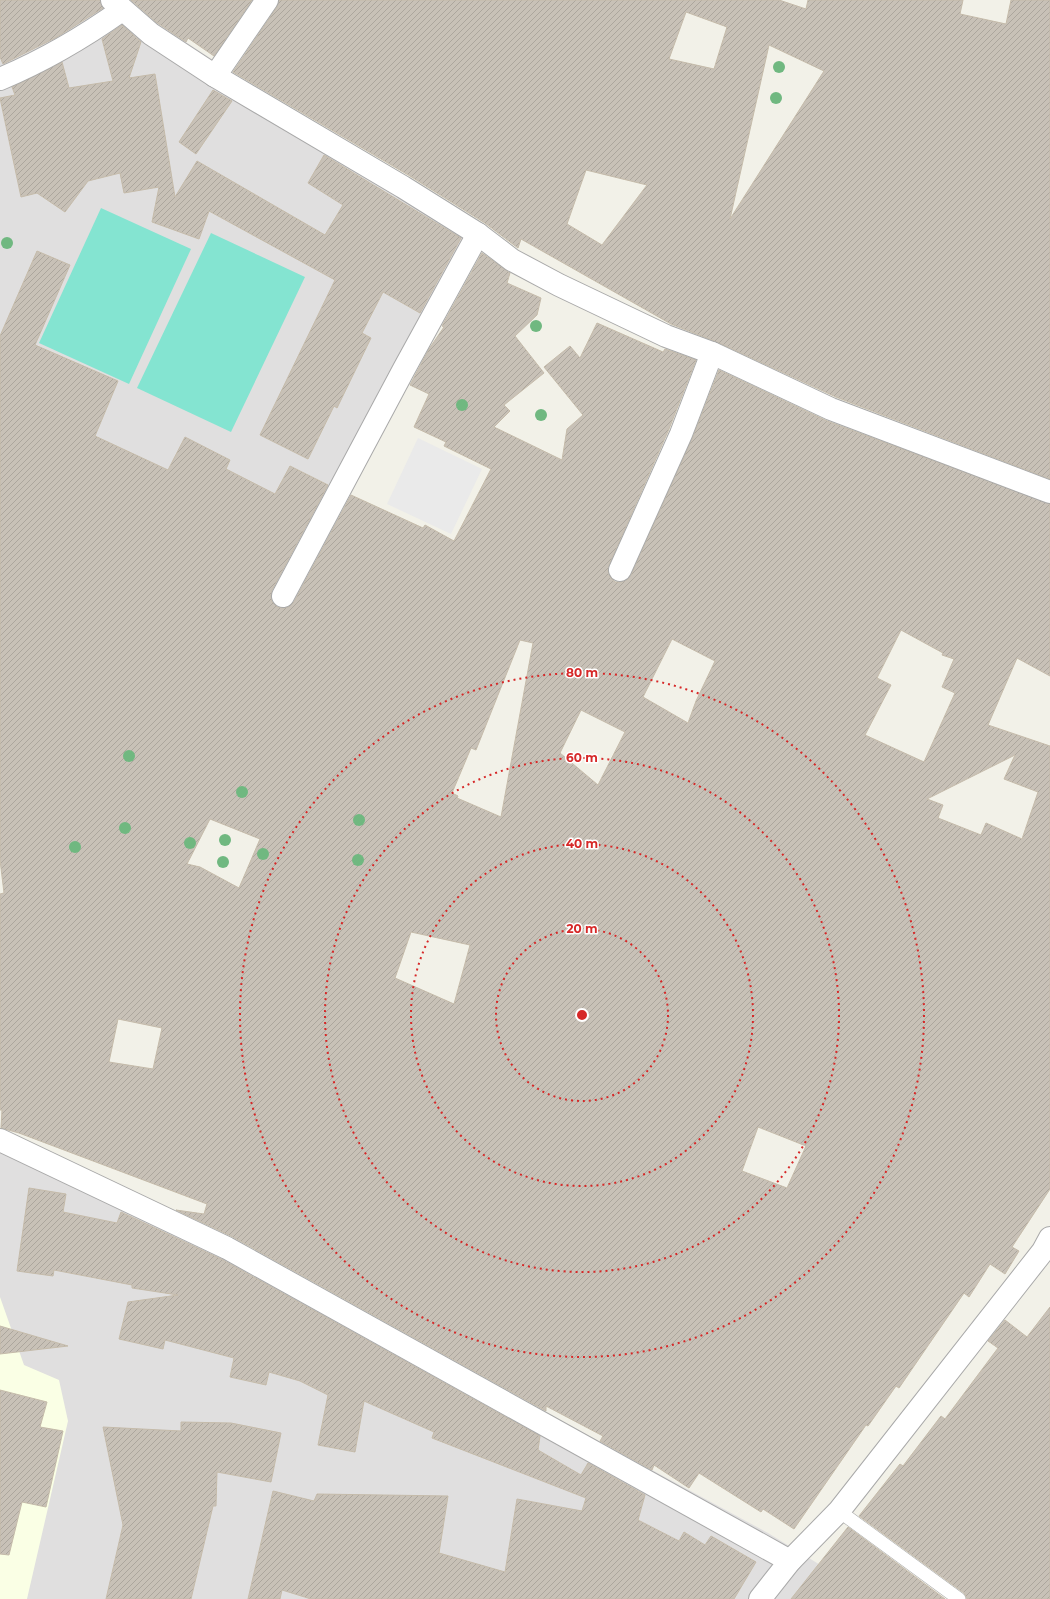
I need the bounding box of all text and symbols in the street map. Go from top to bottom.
text: 80 m [566,665,598,680]
text: 60 m [566,750,598,765]
text: 40 m [566,836,598,851]
text: 20 m [566,921,598,936]
centre of rings [575,1008,589,1022]

